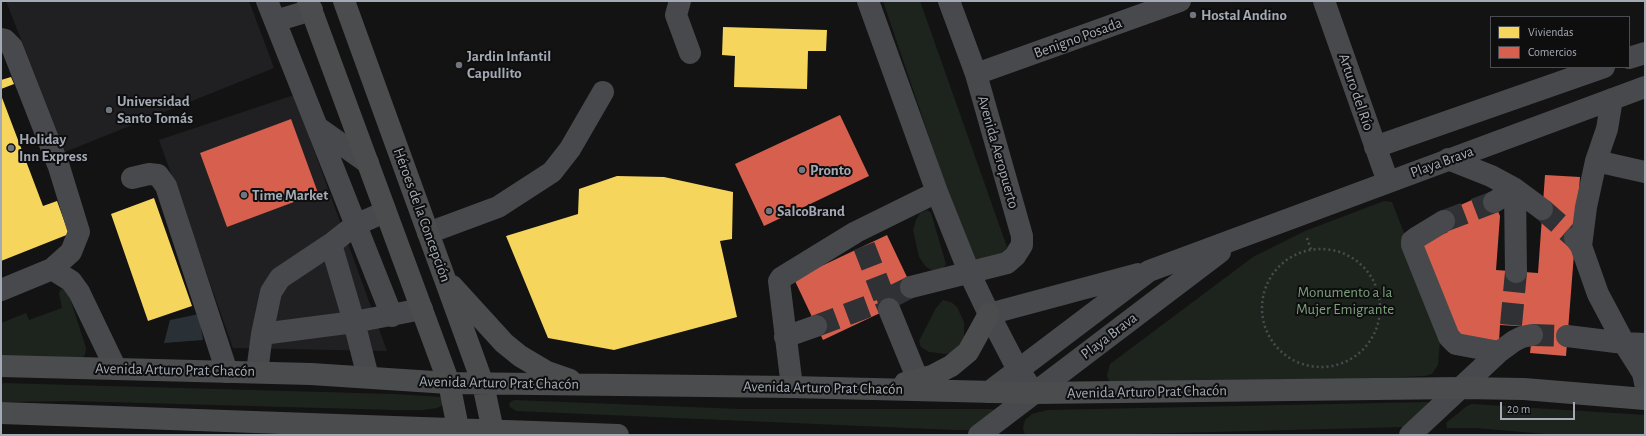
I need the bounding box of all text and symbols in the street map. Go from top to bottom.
place label: Hostal Andino [1201,6,1287,24]
marker: Hostal Andino [1188,10,1198,20]
street label: Benigno Posada [1031,14,1125,62]
legend [1490,16,1630,68]
text: Viviendas [1528,26,1574,38]
text: Comercios [1528,46,1577,58]
place label: Jardin Infantil Capullito [467,47,551,82]
street label: Arturo del Río [1334,51,1378,133]
marker: Jardin Infantil Capullito [454,60,464,70]
place label: Universidad Santo Tomás [117,92,193,127]
street label: Avenida Aeropuerto [973,94,1023,210]
marker: Universidad Santo Tomás [104,105,114,115]
place label: Holiday Inn Express [19,130,87,165]
street label: Playa Brava [1408,142,1476,182]
marker: Holiday Inn Express [6,143,16,153]
street label: Héroes de la Concepción [389,145,455,285]
place label: Pronto [810,161,851,179]
marker: Pronto [797,165,807,175]
place label: Time Market [252,186,328,204]
marker: Time Market [239,190,249,200]
place label: SalcoBrand [777,202,845,220]
marker: SalcoBrand [764,206,774,216]
park label: Monumento a la Mujer Emigrante [1296,283,1394,318]
street label: Playa Brava [1077,309,1141,363]
street label: Avenida Arturo Prat Chacón [95,360,255,380]
street label: Avenida Arturo Prat Chacón [419,373,579,393]
street label: Avenida Arturo Prat Chacón [743,378,903,398]
street label: Avenida Arturo Prat Chacón [1067,382,1227,402]
scale bar [1502,394,1577,420]
text: 20 m [1507,403,1530,415]

